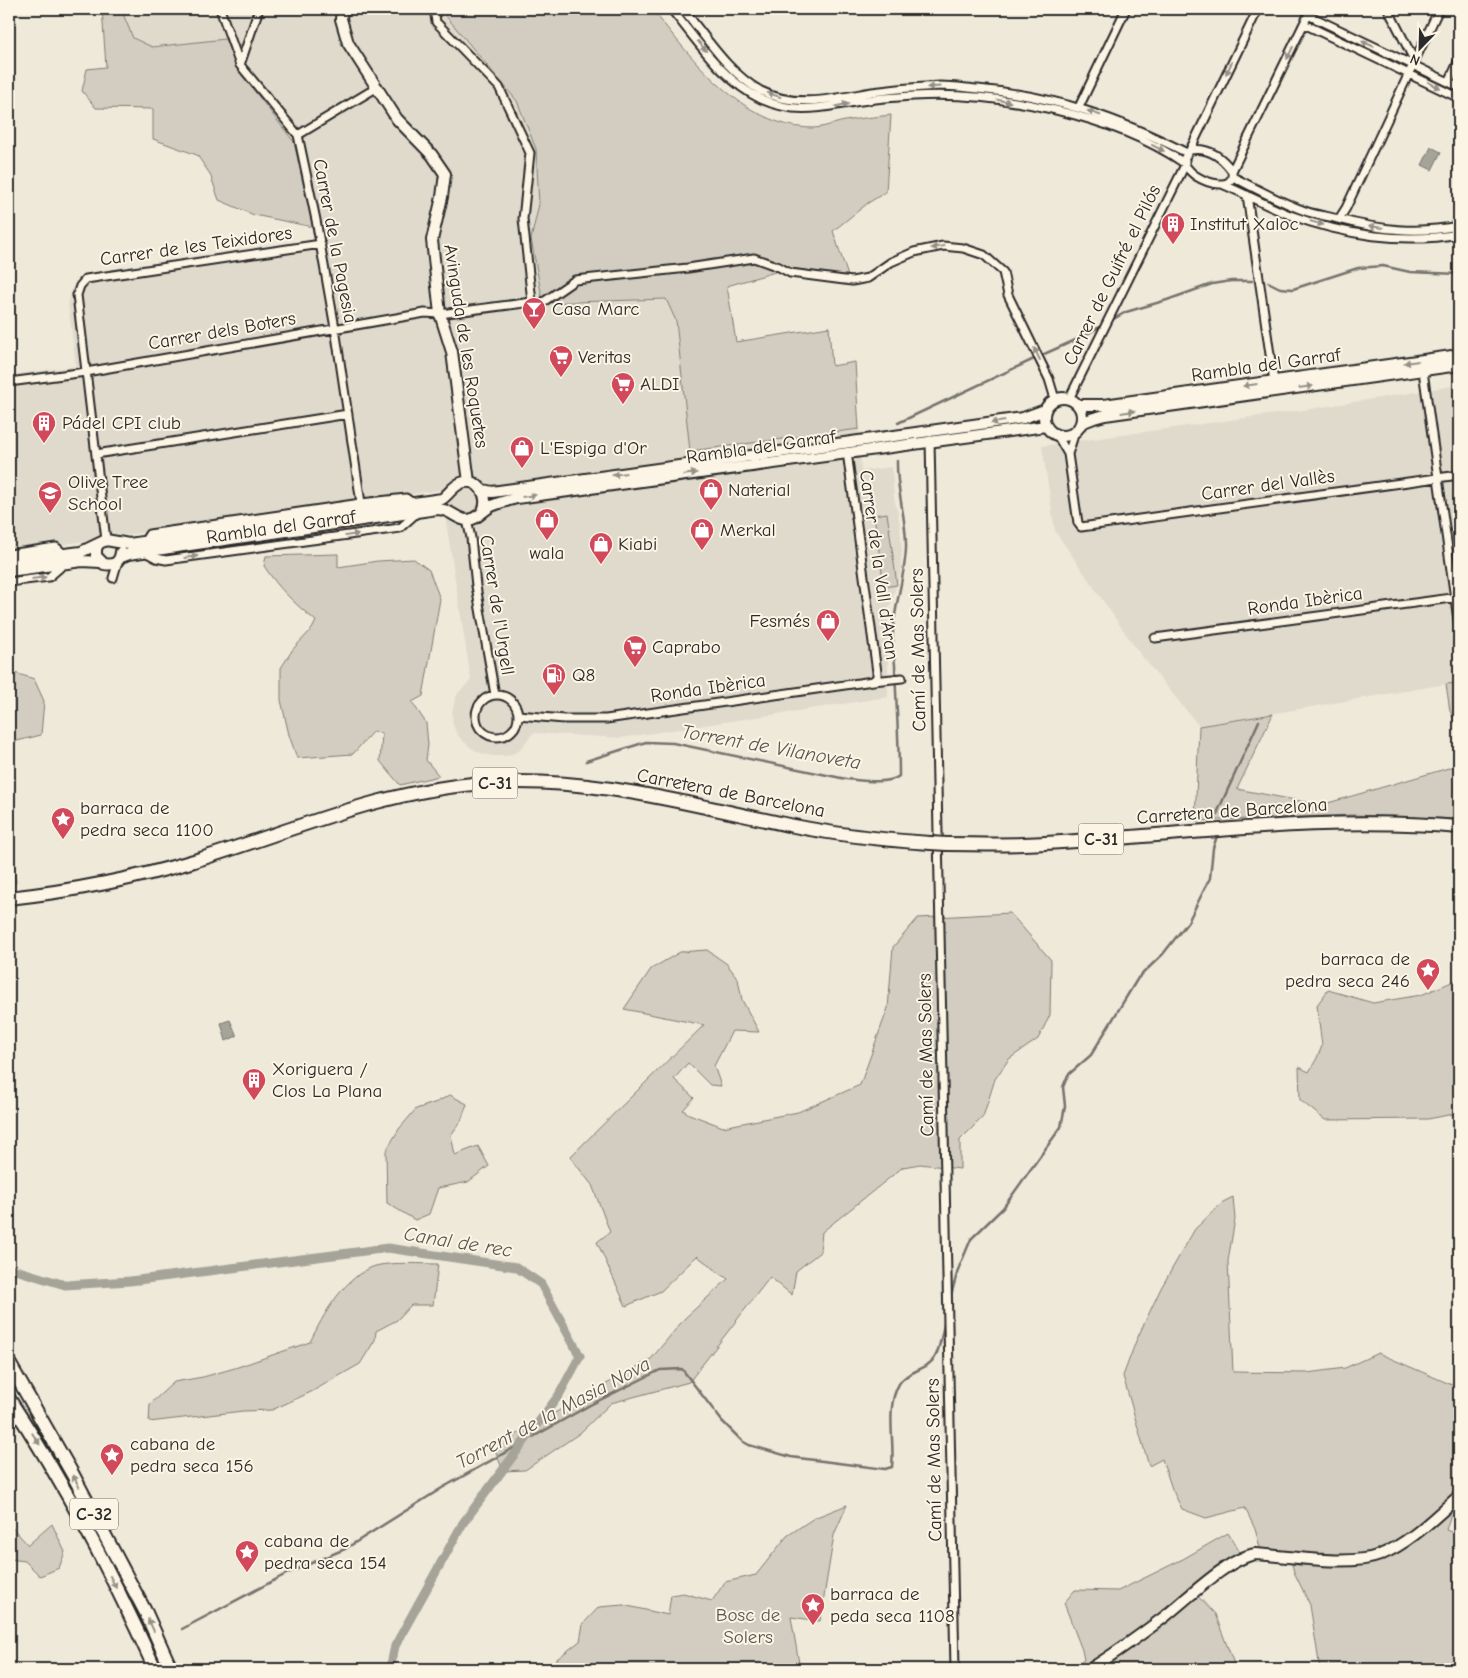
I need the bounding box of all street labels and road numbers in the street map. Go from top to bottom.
street label: Carrer de la Pagesia [308,157,362,325]
street label: Carrer de Guifré el Pilós [1059,181,1165,369]
street label: Carrer de les Teixidores [99,222,294,270]
street label: Avinguda de les Roquetes [439,242,493,450]
street label: Carrer dels Boters [147,307,297,355]
street label: Rambla del Garraf [1190,343,1344,386]
street label: Rambla del Garraf [685,425,839,468]
street label: Carrer del Vallès [1200,465,1336,505]
street label: Carrer de la Vall d'Aran [855,469,903,661]
street label: Rambla del Garraf [205,505,359,548]
street label: Carrer de l'Urgell [475,533,519,677]
street label: Camí de Mas Solers [906,568,930,732]
street label: Ronda Ibèrica [1246,582,1364,620]
street label: Ronda Ibèrica [649,669,767,707]
street label: Carretera de Barcelona [635,764,827,822]
road number: C-31 [472,768,518,798]
street label: Carretera de Barcelona [1136,793,1328,829]
road number: C-31 [1078,824,1124,854]
street label: Camí de Mas Solers [914,973,938,1137]
street label: Camí de Mas Solers [922,1378,946,1542]
road number: C-32 [70,1498,118,1530]

